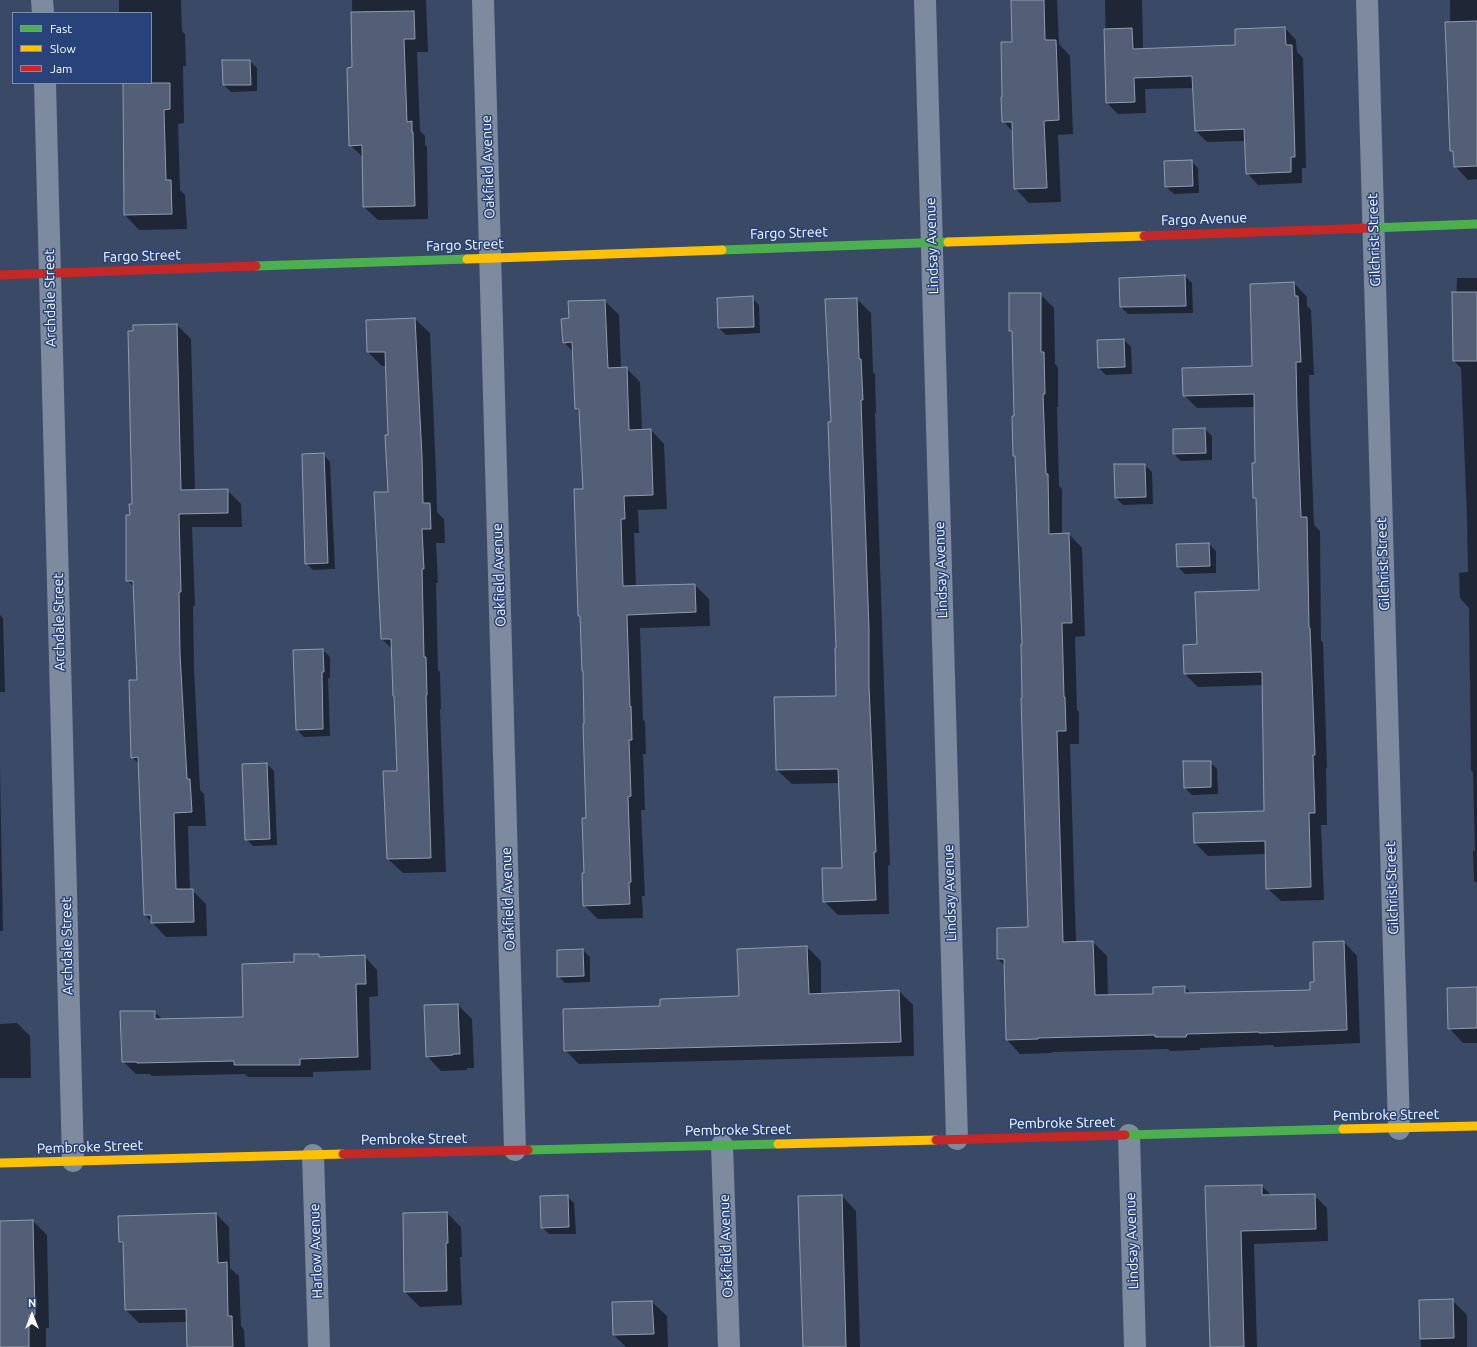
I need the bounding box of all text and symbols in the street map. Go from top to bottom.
legend [12,12,152,84]
text: Fast [50,22,72,35]
text: Slow [50,42,76,55]
text: Jam [50,62,72,75]
street label: Oakfield Avenue [478,115,498,219]
street label: Gilchrist Street [1364,193,1384,287]
street label: Lindsay Avenue [922,197,942,295]
street label: Fargo Avenue [1161,209,1247,229]
street label: Fargo Street [750,223,828,243]
street label: Fargo Street [426,235,504,255]
street label: Fargo Street [103,246,181,266]
street label: Archdale Street [41,249,59,347]
street label: Gilchrist Street [1373,517,1393,611]
street label: Lindsay Avenue [931,521,951,619]
street label: Oakfield Avenue [489,523,509,627]
street label: Archdale Street [50,573,68,671]
street label: Gilchrist Street [1382,841,1402,935]
street label: Lindsay Avenue [940,844,960,942]
street label: Oakfield Avenue [498,847,518,951]
street label: Archdale Street [58,897,76,995]
street label: Pembroke Street [1333,1106,1439,1124]
street label: Pembroke Street [1009,1114,1115,1132]
street label: Pembroke Street [685,1121,791,1139]
street label: Pembroke Street [361,1130,467,1148]
street label: Pembroke Street [37,1137,143,1157]
street label: Lindsay Avenue [1122,1192,1142,1290]
street label: Oakfield Avenue [716,1194,736,1298]
street label: Harlow Avenue [306,1203,326,1299]
north arrow [12,1295,52,1335]
text: N [28,1297,36,1309]

